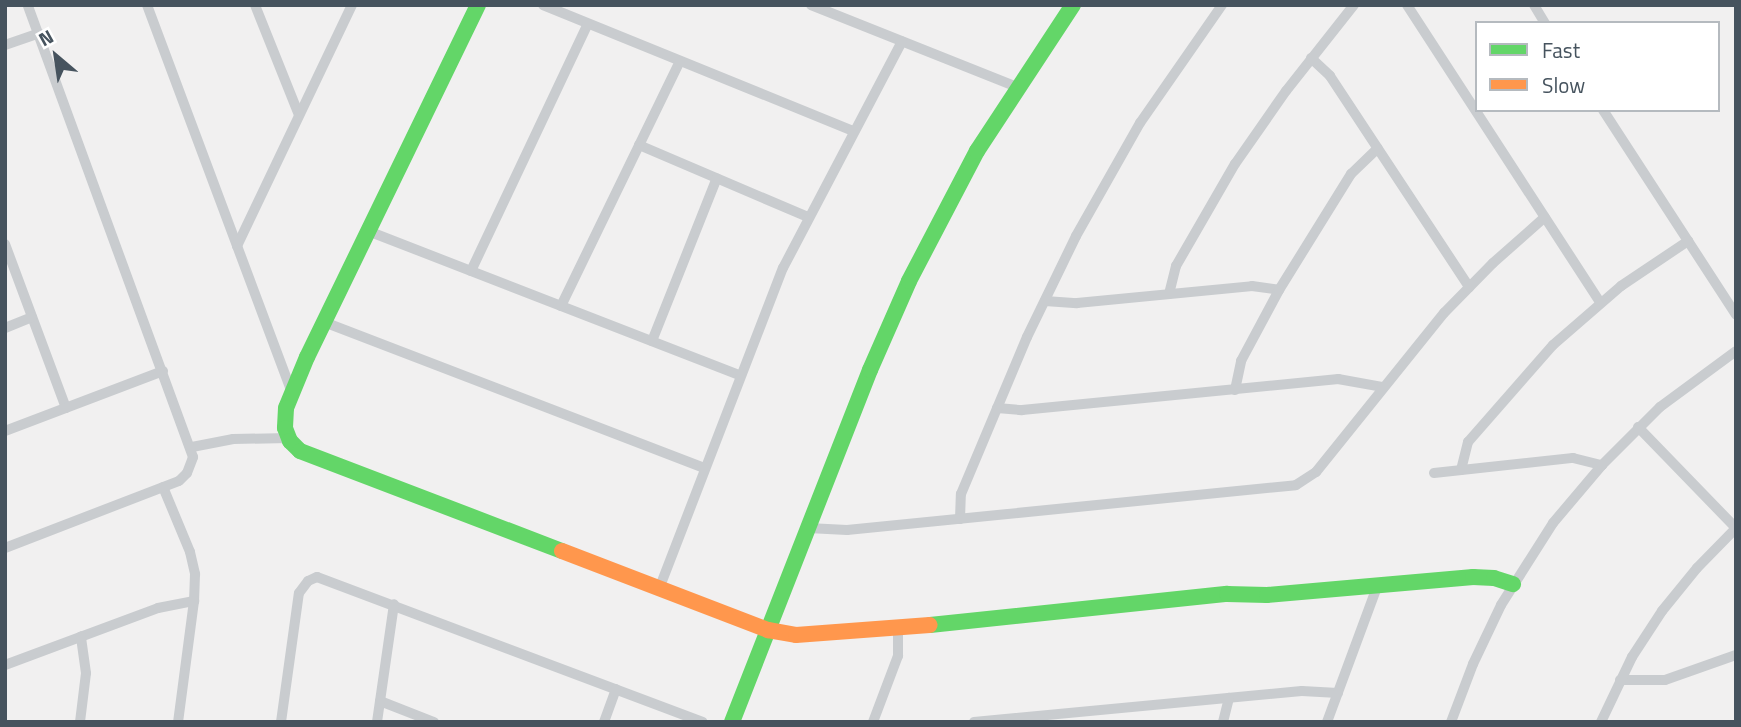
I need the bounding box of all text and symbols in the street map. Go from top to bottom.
north arrow [21,21,91,91]
text: N [33,21,58,53]
legend [1475,21,1720,112]
text: Fast [1542,34,1580,66]
text: Slow [1542,69,1585,101]

